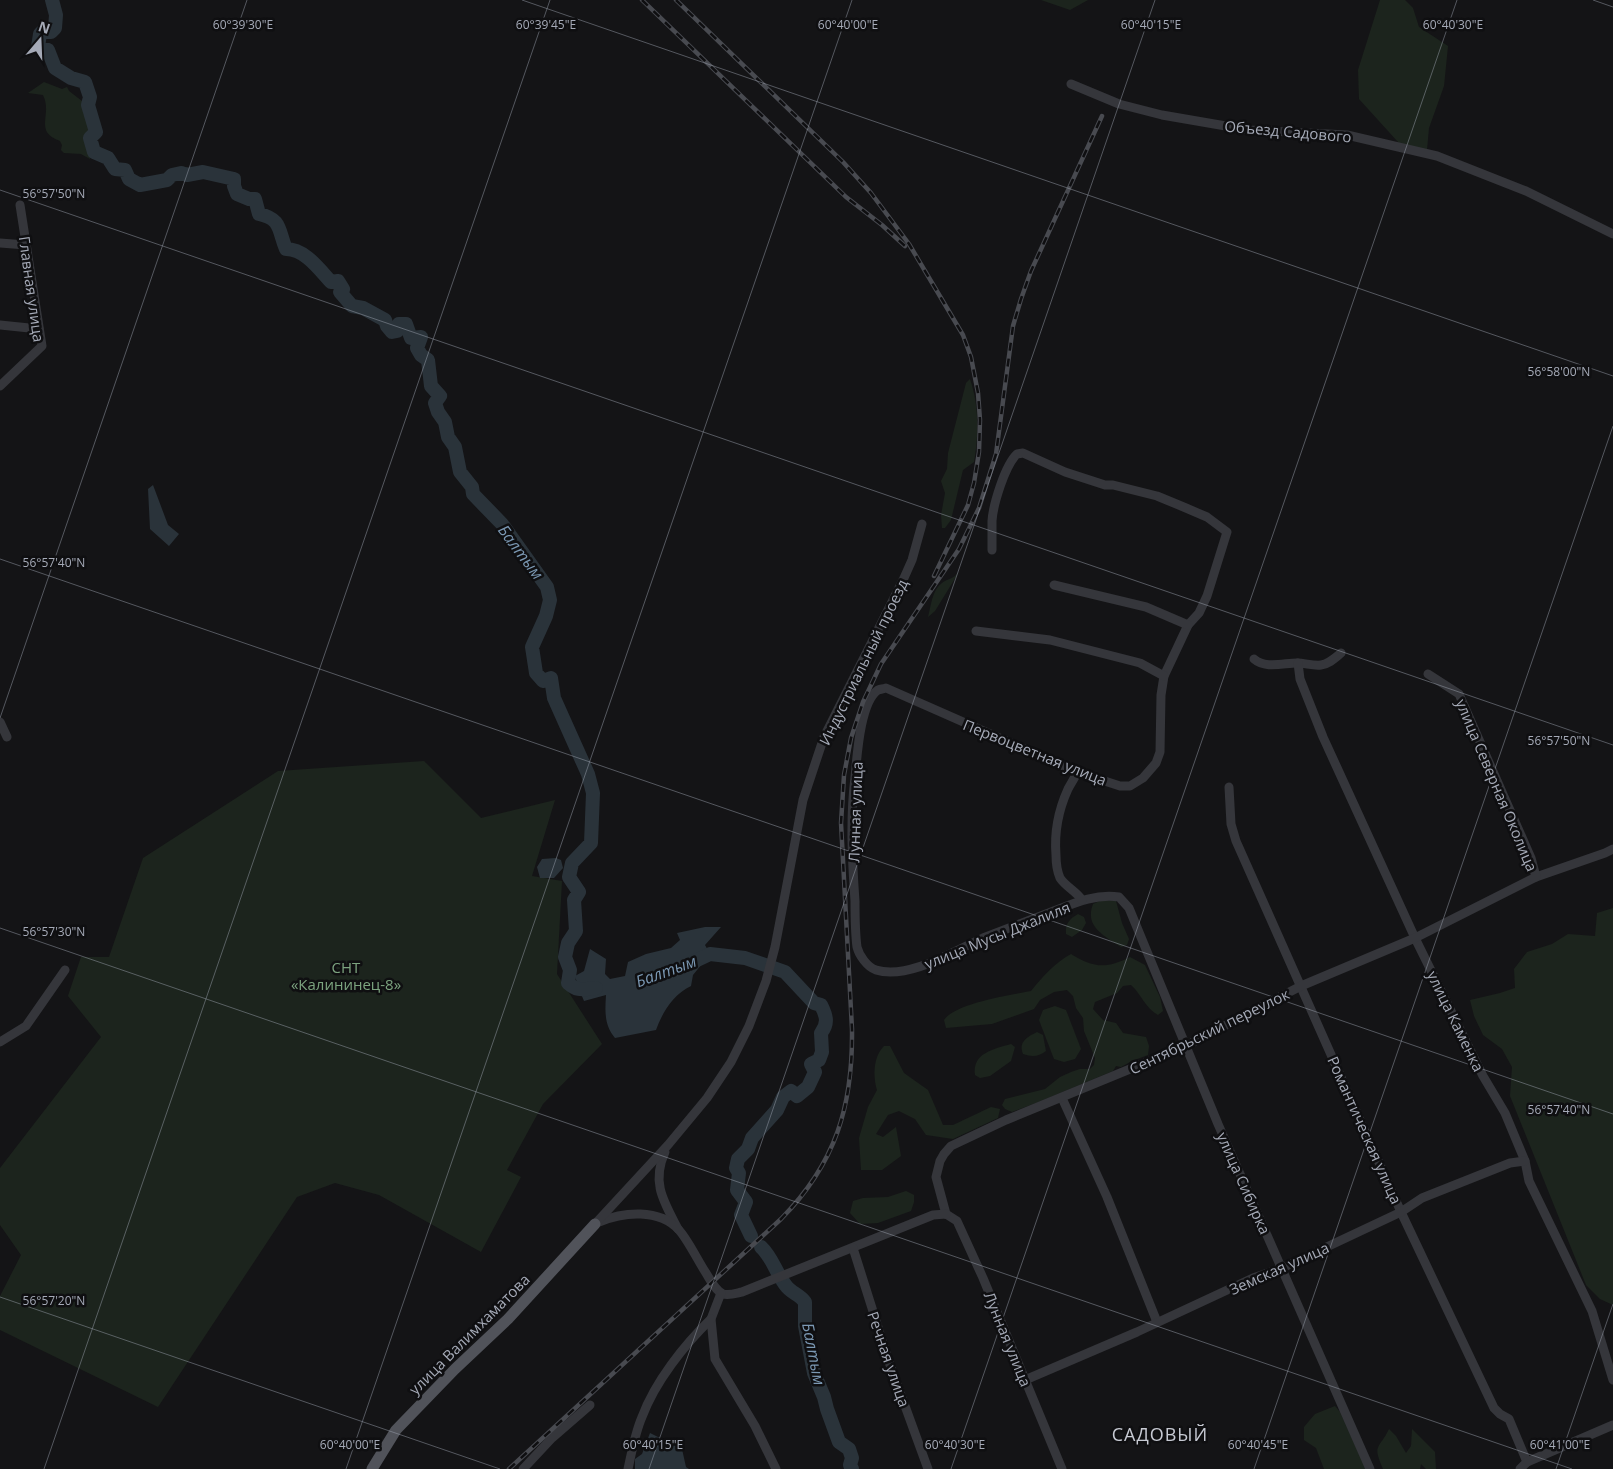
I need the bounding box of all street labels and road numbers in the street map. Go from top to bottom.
street label: Объезд Садового [1224,115,1352,147]
street label: Главная улица [15,235,49,343]
street label: Индустриальный проезд [814,575,912,748]
street label: улица Северная Околица [1452,696,1542,874]
street label: Первоцветная улица [960,714,1110,790]
street label: Лунная улица [843,761,867,863]
street label: улица Мусы Джалиля [921,897,1073,973]
street label: улица Каменка [1423,967,1489,1075]
street label: Сентябрьский переулок [1126,983,1293,1079]
street label: Романтическая улица [1323,1053,1407,1207]
street label: улица Сибирка [1213,1129,1275,1237]
street label: Земская улица [1226,1237,1332,1299]
street label: улица Валимхаматова [404,1269,534,1399]
street label: Лунная улица [980,1288,1036,1390]
street label: Речная улица [863,1308,915,1410]

